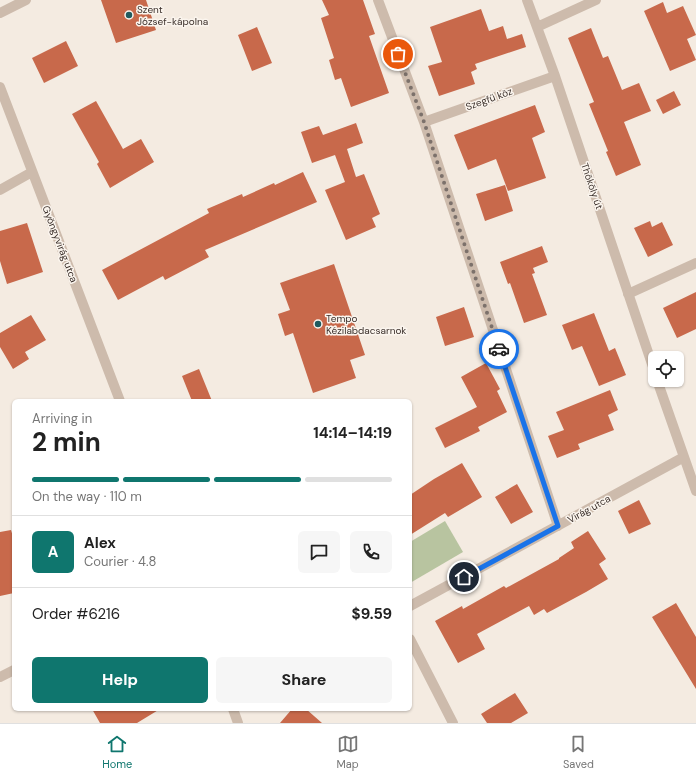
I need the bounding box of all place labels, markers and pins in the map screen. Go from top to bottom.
place label: Szent József-kápolna [137,3,208,28]
marker: Szent József-kápolna [124,10,134,20]
pin [381,37,415,71]
place label: Tempo Kézilabdacsarnok [326,312,406,337]
marker: Tempo Kézilabdacsarnok [313,319,323,329]
pin [447,560,481,594]

